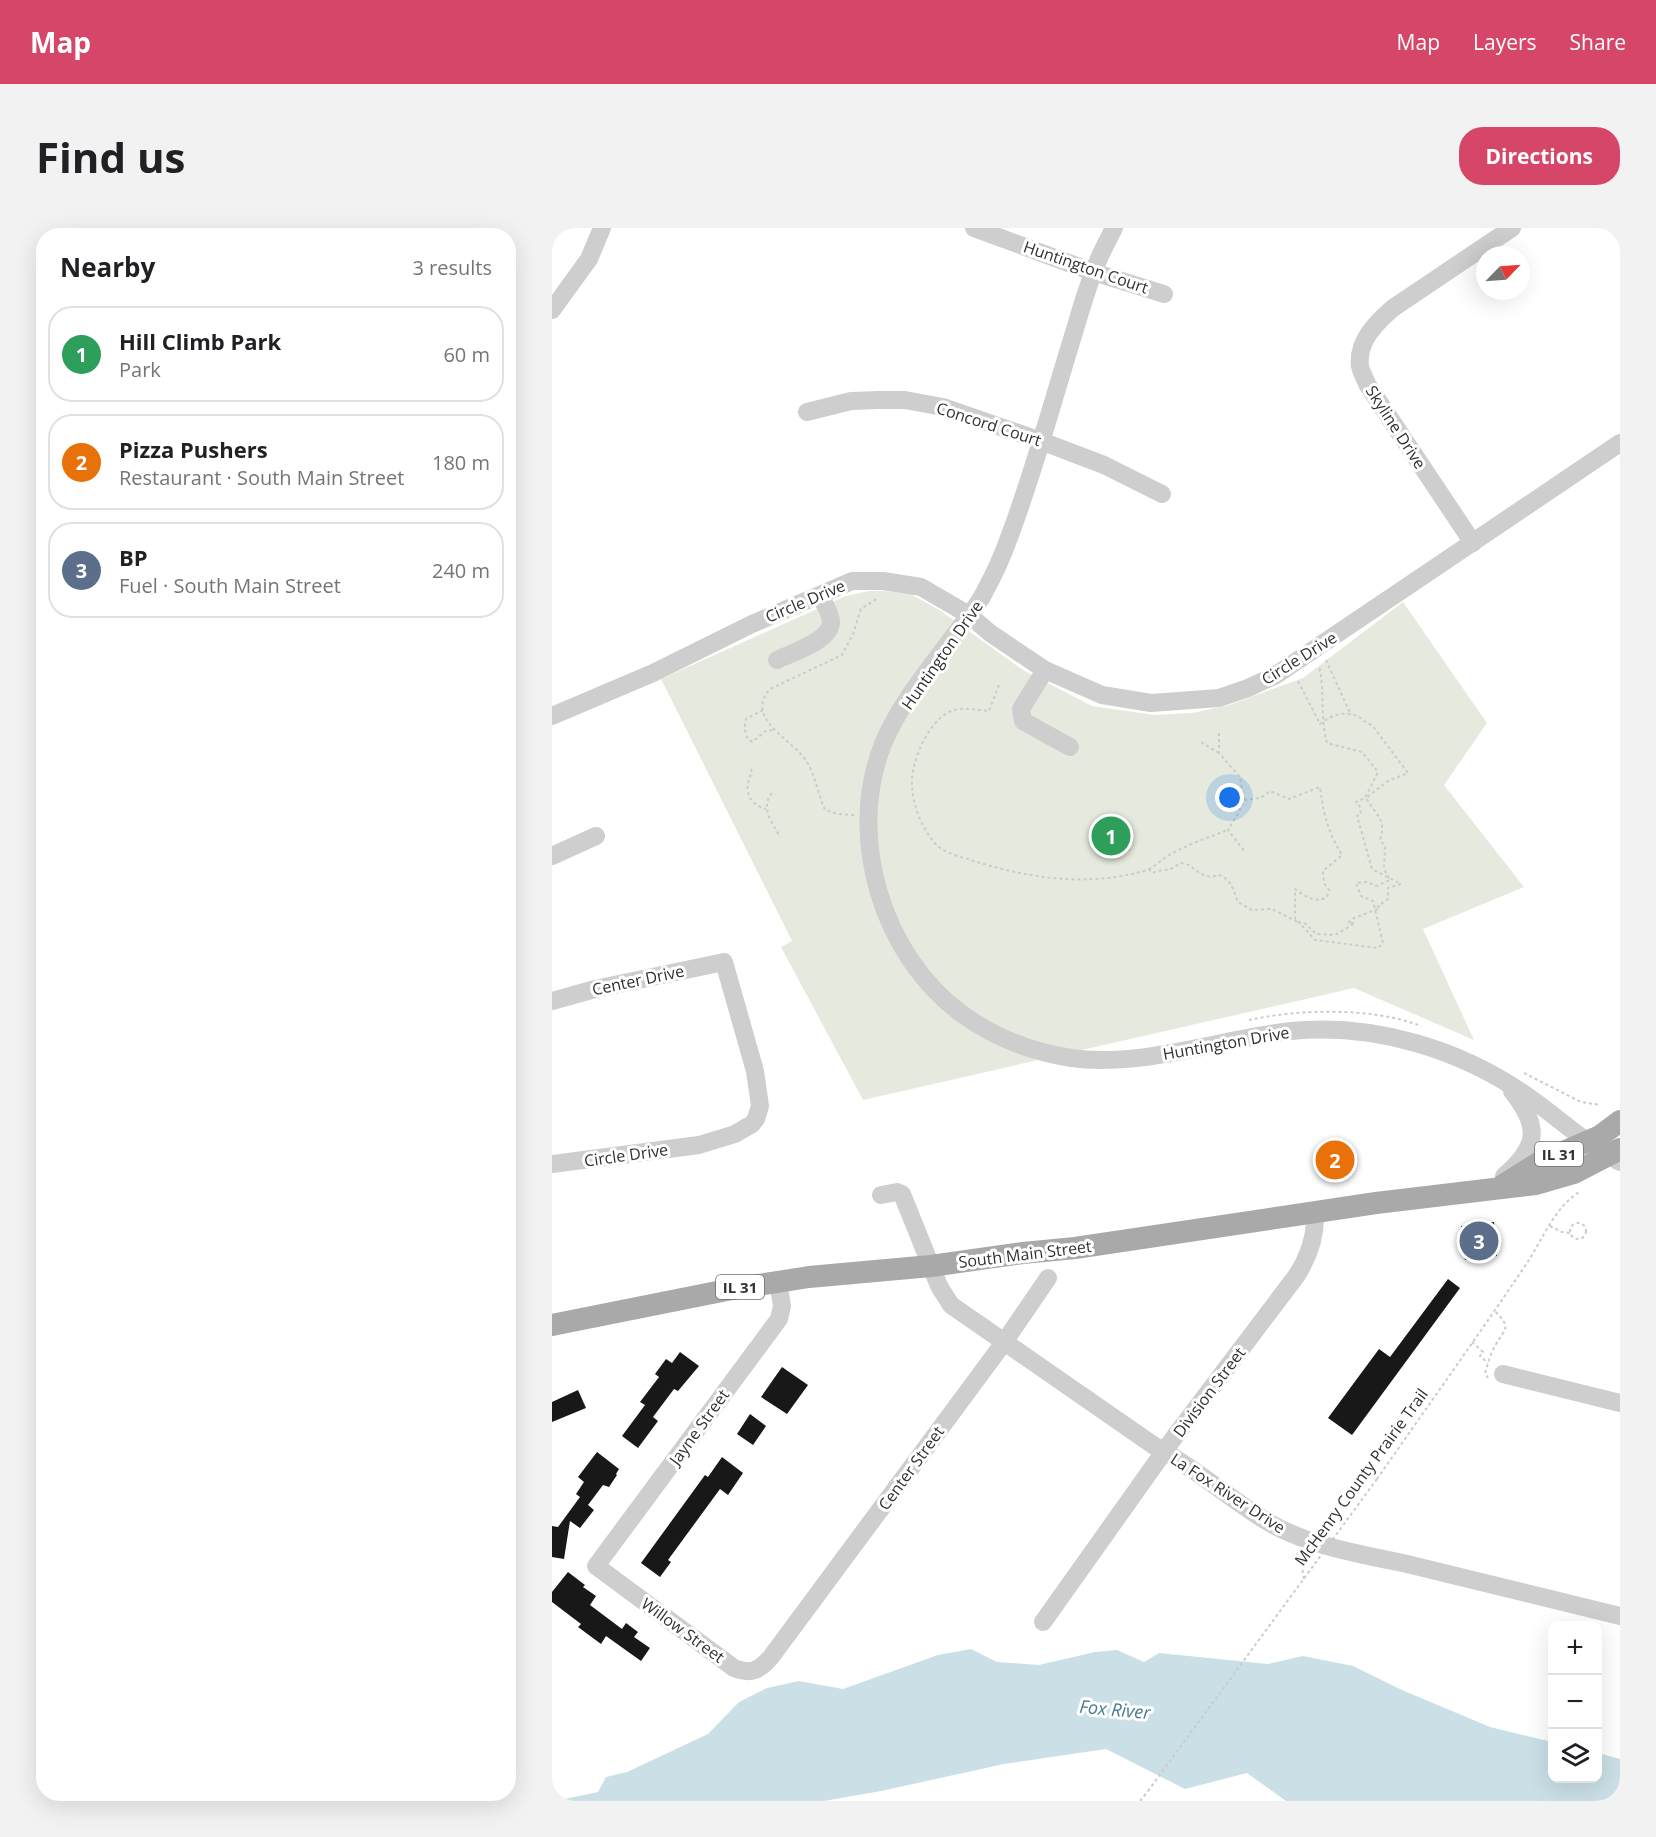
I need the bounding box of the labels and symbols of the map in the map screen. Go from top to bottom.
street label: Huntington Court [1021,235,1152,299]
north arrow [1476,246,1530,300]
street label: Skyline Drive [1361,381,1431,473]
street label: Concord Court [934,397,1045,451]
street label: Circle Drive [762,574,848,628]
street label: Huntington Drive [896,596,988,714]
street label: Circle Drive [1257,626,1341,690]
your location [1215,783,1244,812]
pin: 1 [1092,814,1130,858]
street label: Center Drive [590,960,686,1000]
street label: Huntington Drive [1161,1021,1291,1065]
street label: Circle Drive [583,1138,669,1172]
pin: 2 [1316,1138,1354,1182]
road number: IL 31 [1535,1142,1583,1166]
pin: 3 [1460,1218,1498,1264]
street label: South Main Street [957,1235,1093,1273]
road number: IL 31 [716,1275,764,1299]
street label: Division Street [1168,1342,1250,1442]
street label: Jayne Street [663,1384,734,1471]
street label: McHenry County Prairie Trail [1289,1384,1433,1570]
street label: Center Street [873,1421,949,1514]
street label: La Fox River Drive [1166,1448,1290,1538]
street label: Willow Street [637,1592,729,1668]
water label: Fox River [1078,1694,1152,1724]

